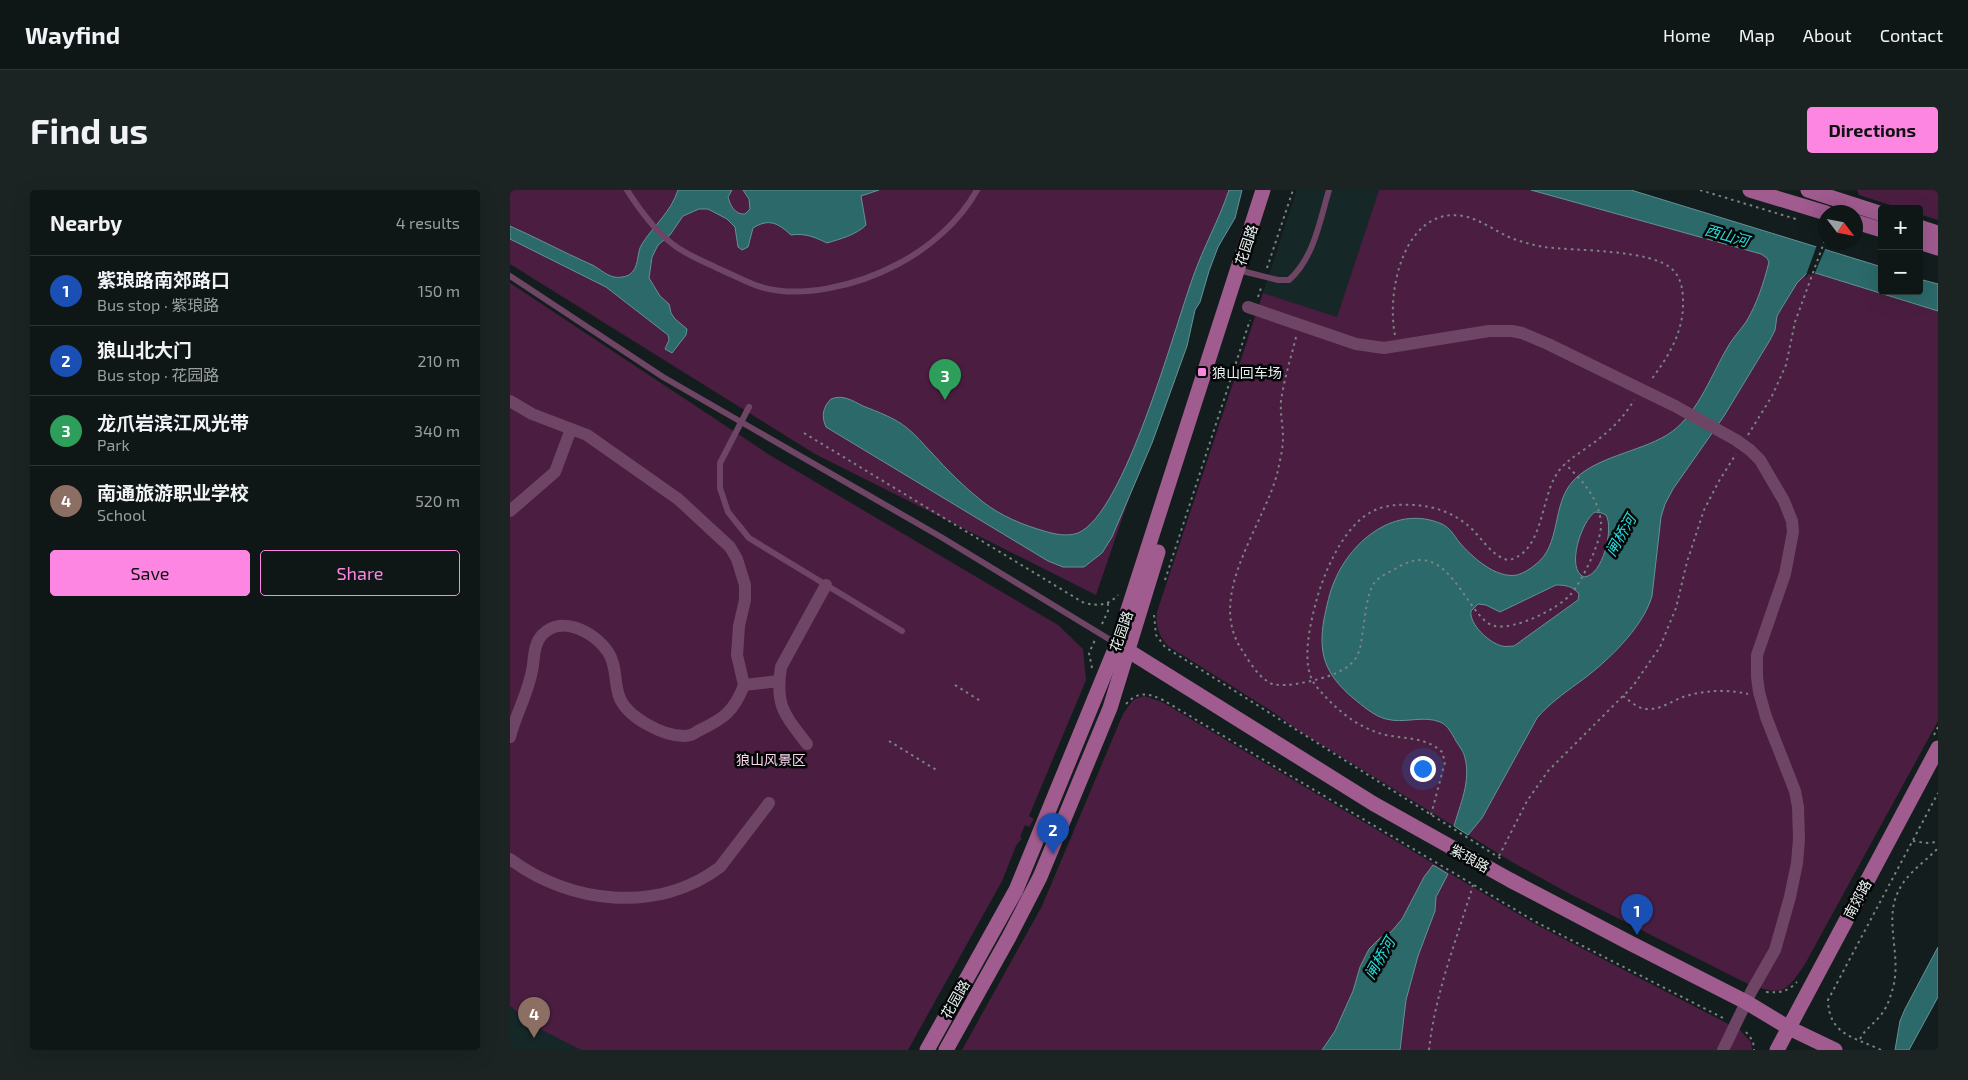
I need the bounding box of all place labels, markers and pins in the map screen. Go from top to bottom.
pin: 3 [929,359,961,400]
place label: 狼山回车场 [1212,364,1282,381]
marker: 狼山回车场 [1196,366,1208,378]
pin: 2 [1037,813,1069,854]
pin: 1 [1621,894,1653,935]
pin: 4 [518,997,550,1038]

